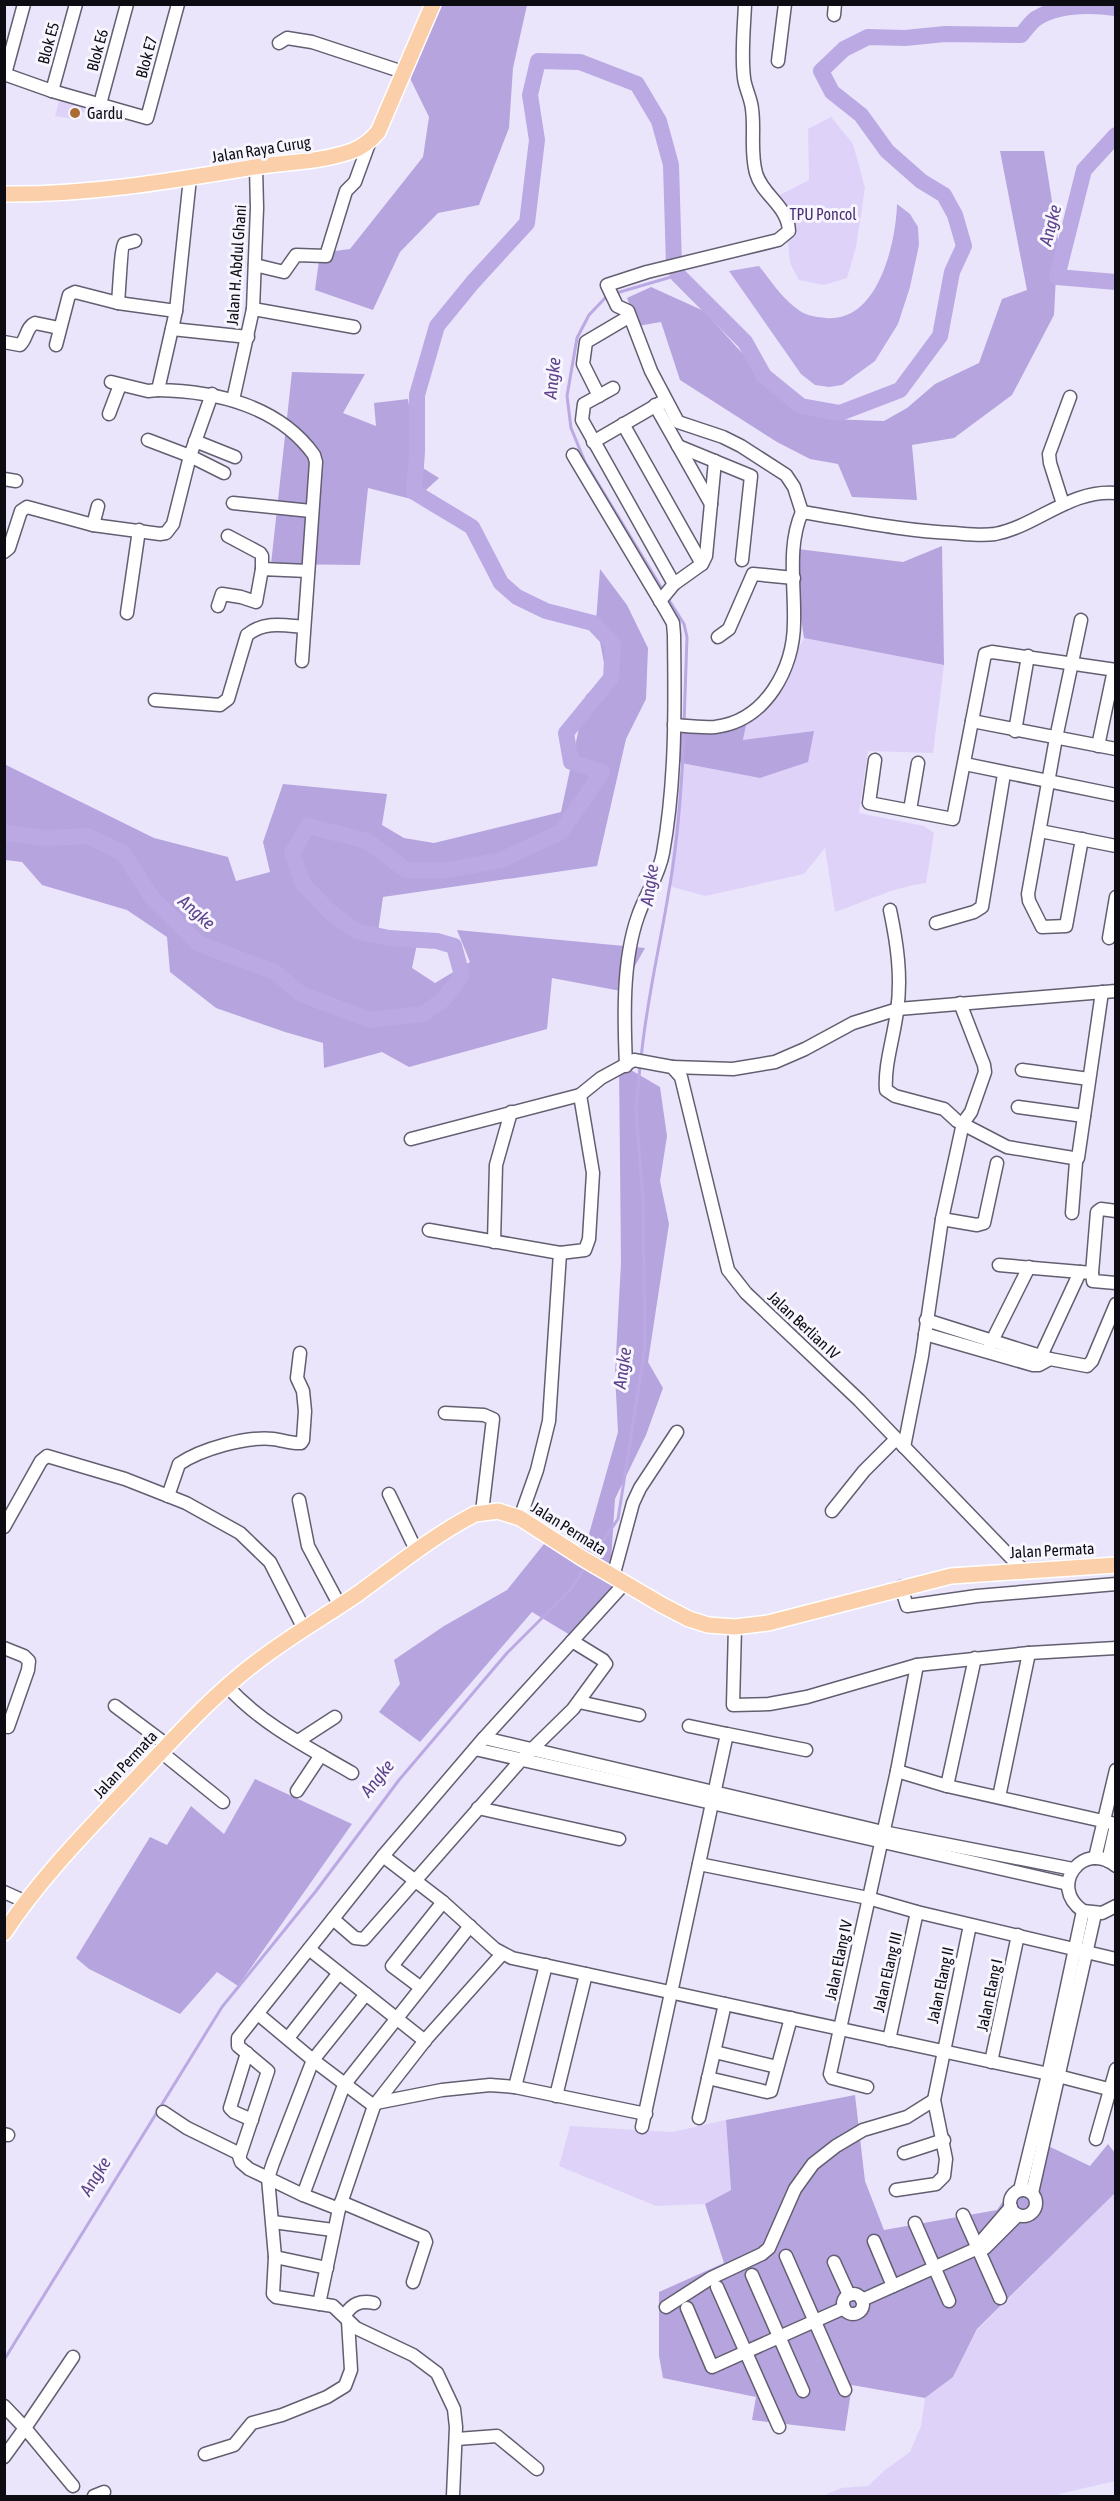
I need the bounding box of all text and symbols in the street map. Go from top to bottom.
street label: Blok E5 [34,20,62,66]
street label: Blok E6 [83,27,111,73]
street label: Blok E7 [132,34,160,80]
place label: Gardu [87,104,123,122]
marker: Gardu [68,106,82,120]
street label: Jalan Raya Curug [210,132,312,167]
water label: Angke [1034,202,1066,249]
street label: Jalan H. Abdul Ghani [223,204,249,326]
park label: TPU Poncol [789,205,857,223]
water label: Angke [539,356,565,401]
water label: Angke [636,863,662,908]
water label: Angke [174,890,220,934]
street label: Jalan Berlian IV [765,1287,844,1363]
water label: Angke [609,1346,635,1391]
street label: Jalan Permata [528,1498,610,1558]
street label: Jalan Permata [1009,1539,1095,1561]
street label: Jalan Permata [89,1727,161,1801]
water label: Angke [355,1755,398,1802]
street label: Jalan Elang IV [821,1918,856,2002]
street label: Jalan Elang III [869,1930,906,2014]
street label: Jalan Elang II [923,1945,958,2025]
street label: Jalan Elang I [973,1957,1006,2033]
water label: Angke [74,2153,115,2200]

